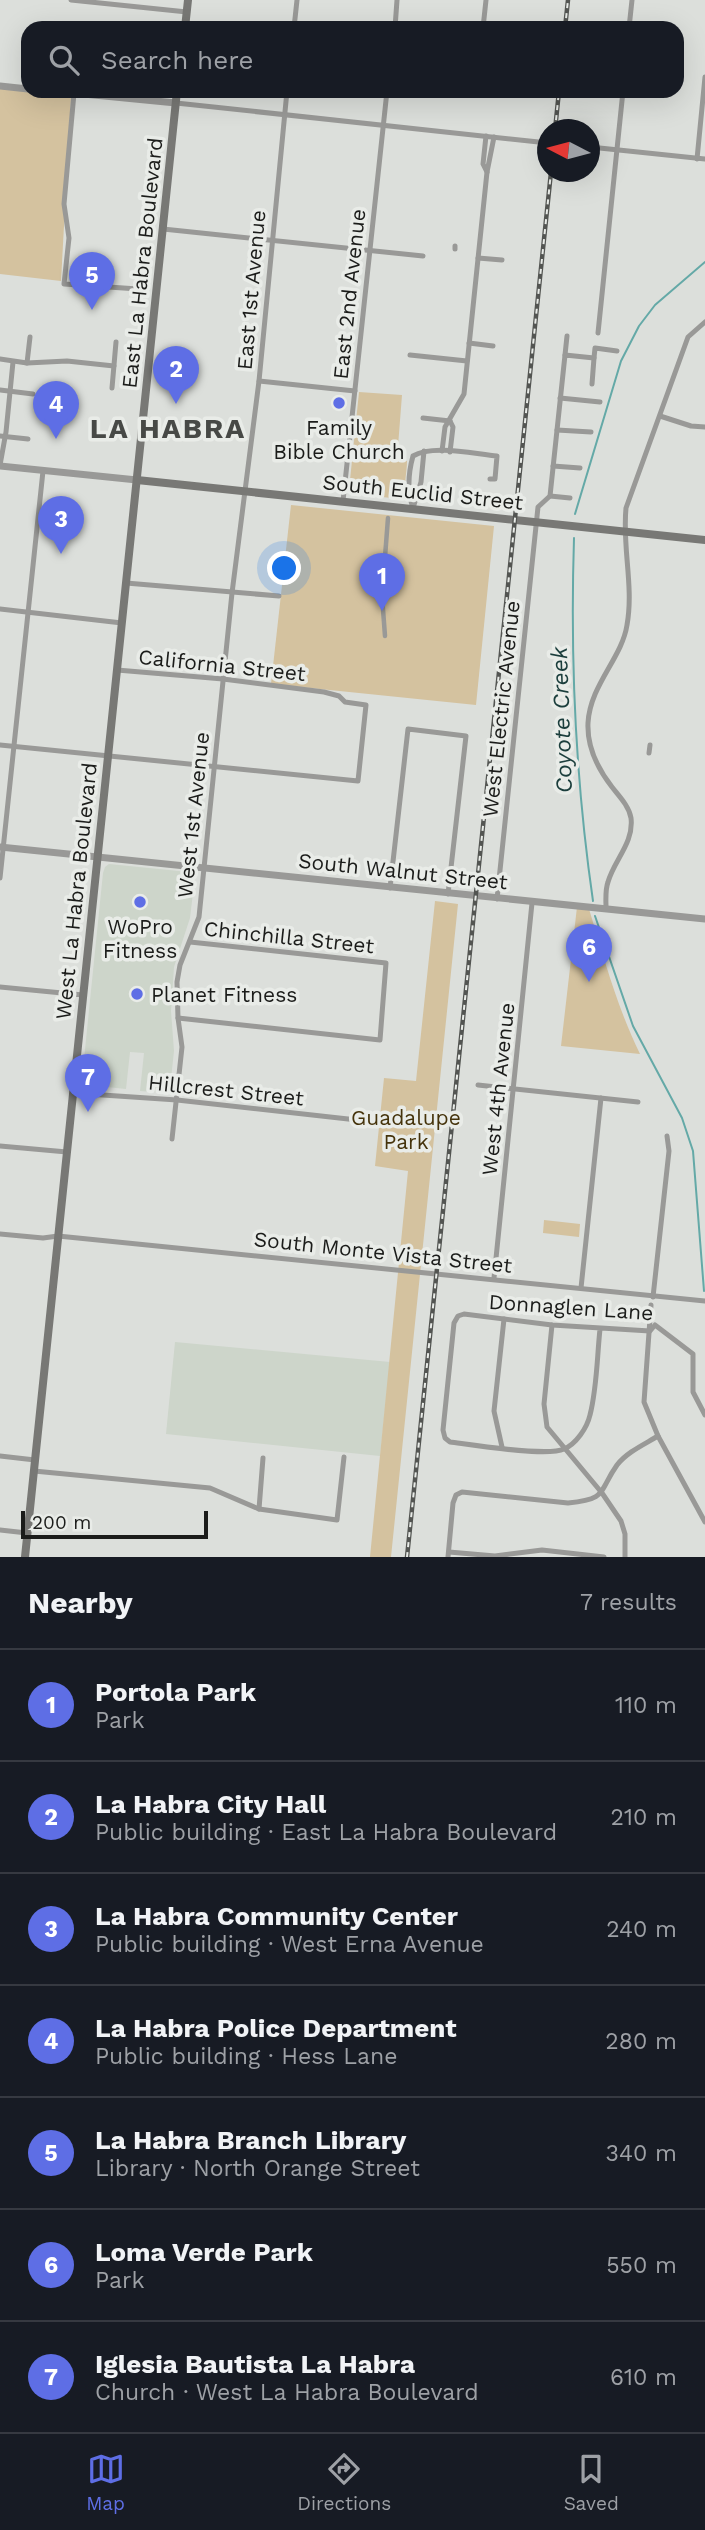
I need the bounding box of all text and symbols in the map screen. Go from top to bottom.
search box [21,21,684,98]
icon: search [45,41,83,79]
text: Search here [101,45,253,75]
north arrow [537,119,600,182]
street label: East La Habra Boulevard [116,136,168,390]
street label: East 2nd Avenue [328,207,370,381]
street label: East 1st Avenue [232,209,270,371]
pin: 5 [69,252,115,310]
pin: 2 [153,346,199,404]
pin: 4 [33,381,79,439]
marker: Family Bible Church [331,395,347,411]
district label: LA HABRA [90,412,246,445]
place label: Family Bible Church [273,415,405,464]
street label: South Euclid Street [322,469,525,515]
pin: 3 [38,496,84,554]
your location [267,551,301,585]
pin: 1 [359,553,405,611]
street label: West Electric Avenue [477,599,525,819]
street label: California Street [137,644,307,686]
water label: Coyote Creek [546,645,578,794]
street label: West 1st Avenue [172,731,214,899]
street label: West La Habra Boulevard [50,761,102,1021]
street label: South Walnut Street [297,848,509,894]
marker: WoPro Fitness [132,894,148,910]
place label: WoPro Fitness [103,914,177,963]
street label: Chinchilla Street [203,916,376,958]
pin: 6 [566,924,612,982]
place label: Planet Fitness [151,982,297,1007]
marker: Planet Fitness [129,986,145,1002]
street label: West 4th Avenue [476,1001,520,1177]
pin: 7 [65,1054,111,1112]
street label: Hillcrest Street [147,1069,305,1111]
park label: Guadalupe Park [351,1105,461,1154]
street label: South Monte Vista Street [253,1226,513,1278]
street label: Donnaglen Lane [488,1289,654,1325]
scale bar [21,1508,208,1540]
text: 200 m [32,1511,91,1534]
text: Nearby [28,1585,133,1620]
text: 7 results [580,1589,677,1616]
text: Portola Park [95,1677,256,1707]
text: 1 [46,1692,56,1719]
text: 110 m [615,1692,677,1719]
text: Park [95,1707,144,1734]
text: La Habra City Hall [95,1789,326,1819]
text: 2 [44,1804,58,1831]
text: 210 m [611,1804,677,1831]
text: Public building · East La Habra Boulevard [95,1819,557,1846]
text: La Habra Community Center [95,1901,458,1931]
text: 3 [44,1916,58,1943]
text: 240 m [606,1916,677,1943]
text: Public building · West Erna Avenue [95,1931,484,1958]
text: La Habra Police Department [95,2013,457,2043]
text: 4 [44,2028,58,2055]
text: 280 m [605,2028,677,2055]
text: Public building · Hess Lane [95,2043,398,2070]
text: La Habra Branch Library [95,2125,407,2155]
text: 5 [44,2140,58,2167]
text: 340 m [605,2140,677,2167]
text: Library · North Orange Street [95,2155,420,2182]
text: Loma Verde Park [95,2237,313,2267]
text: 6 [44,2252,58,2279]
text: 550 m [606,2252,677,2279]
text: Park [95,2267,144,2294]
text: Iglesia Bautista La Habra [95,2349,415,2379]
text: 7 [44,2364,58,2391]
text: 610 m [610,2364,677,2391]
text: Church · West La Habra Boulevard [95,2379,479,2406]
tab: Map [86,2450,125,2515]
tab: Directions [297,2450,391,2515]
tab: Saved [564,2450,619,2515]

